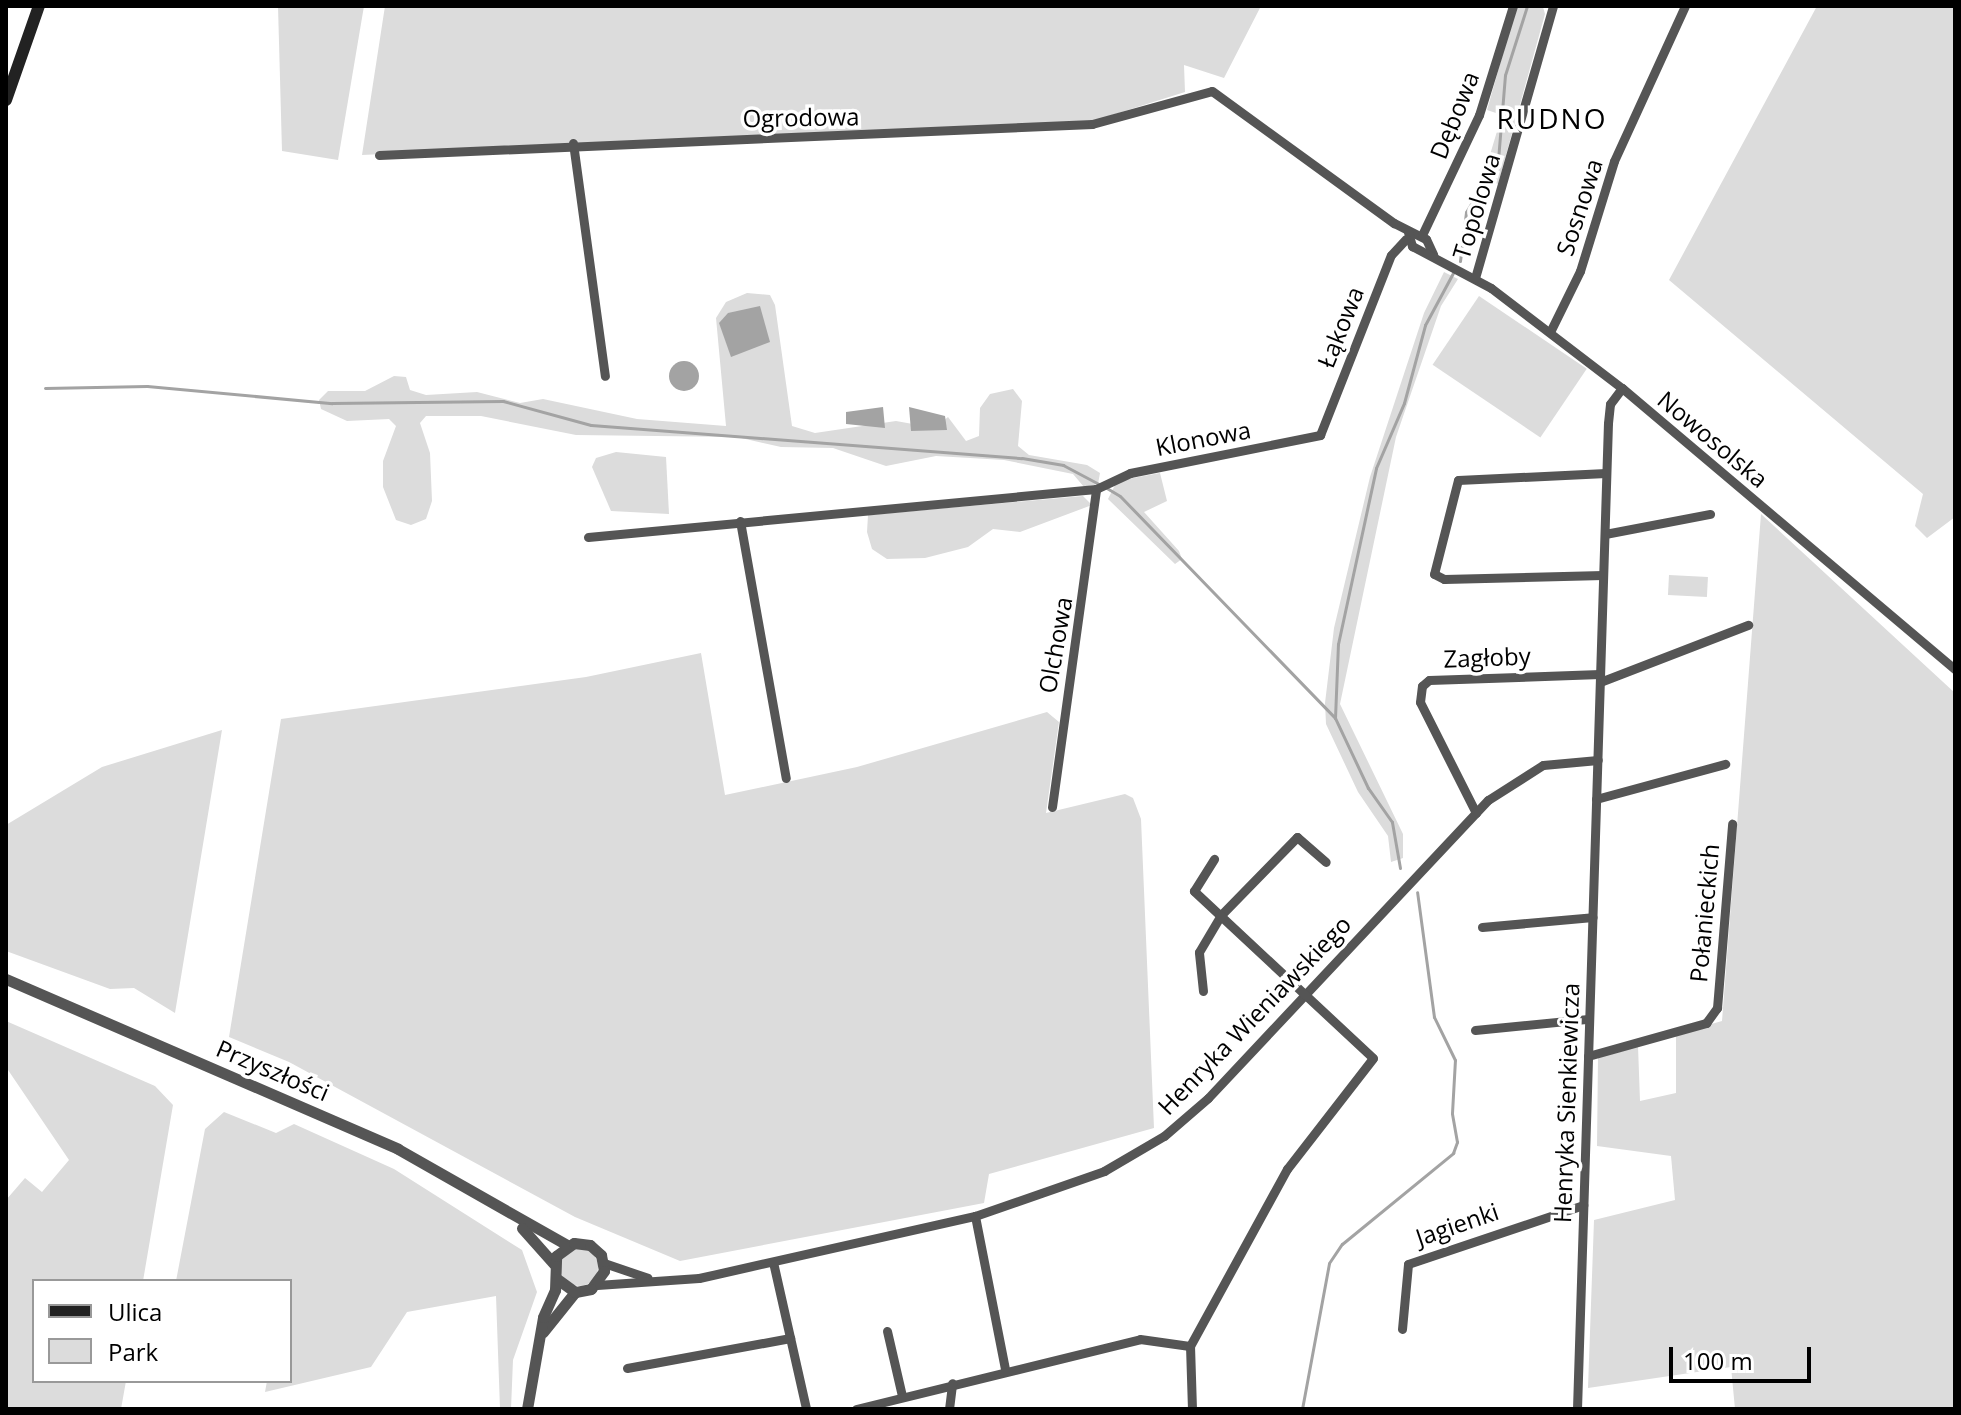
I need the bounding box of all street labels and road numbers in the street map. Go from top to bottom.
street label: Dębowa [1423,67,1485,163]
street label: Ogrodowa [742,102,860,132]
street label: Topolowa [1446,150,1506,262]
street label: Sosnowa [1550,155,1608,259]
street label: Łąkowa [1311,282,1369,372]
street label: Nowosolska [1652,385,1774,493]
street label: Klonowa [1153,415,1253,461]
street label: Olchowa [1032,595,1078,695]
street label: Zagłoby [1443,641,1531,673]
street label: Połanieckich [1684,843,1724,983]
street label: Henryka Wieniawskiego [1151,910,1357,1120]
street label: Henryka Sienkiewicza [1547,982,1585,1224]
street label: Przyszłości [212,1033,334,1107]
street label: Jagienki [1412,1196,1502,1252]

